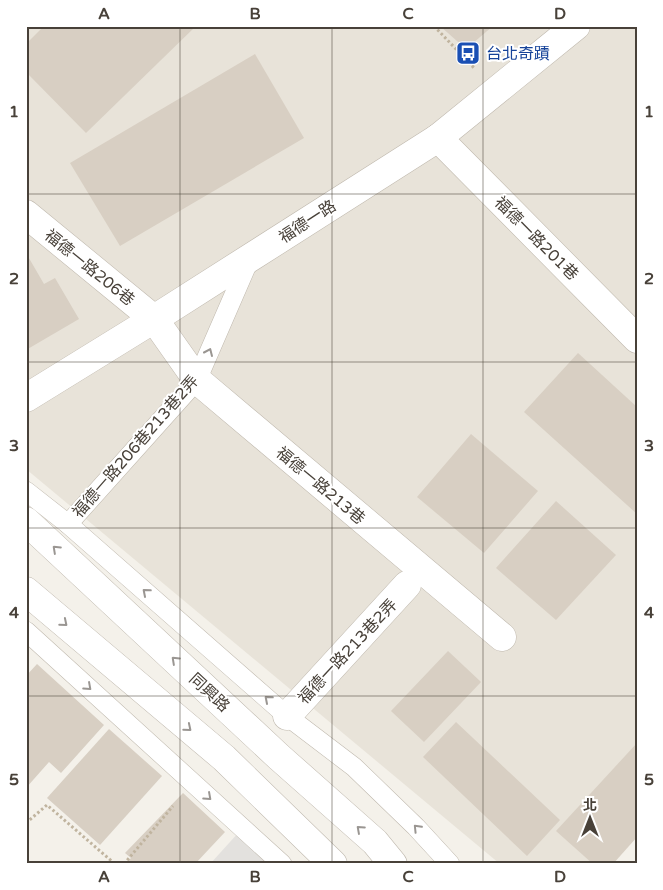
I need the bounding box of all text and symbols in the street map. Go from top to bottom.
text: A [98,4,110,24]
text: B [249,4,261,24]
text: C [402,4,414,24]
text: D [554,4,566,24]
bus stop icon: 台北奇蹟 [455,40,481,66]
place label: 台北奇蹟 [486,44,550,64]
text: 1 [9,102,19,122]
text: 1 [644,102,654,122]
street label: 福德一路201巷 [490,193,582,285]
street label: 福德一路 [275,196,340,248]
street label: 福德一路206巷 [40,225,138,310]
text: 2 [9,269,19,289]
text: 2 [644,269,654,289]
one-way arrow [202,348,213,357]
street label: 福德一路206巷213巷2弄 [68,371,203,522]
text: 3 [9,436,19,456]
text: 3 [644,436,654,456]
street label: 福德一路213巷 [272,443,369,529]
one-way arrow [53,546,62,555]
one-way arrow [142,589,151,598]
street label: 福德一路213巷2弄 [294,595,401,708]
text: 4 [9,603,19,623]
text: 4 [644,603,654,623]
one-way arrow [58,617,67,626]
one-way arrow [172,657,181,666]
street label: 同興路 [185,669,234,716]
one-way arrow [83,681,92,690]
one-way arrow [264,696,273,705]
one-way arrow [182,722,191,731]
text: 5 [9,770,19,790]
text: 5 [644,770,654,790]
one-way arrow [203,791,212,800]
north arrow [566,792,616,842]
text: 北 [583,797,597,814]
one-way arrow [356,825,365,834]
one-way arrow [414,825,423,834]
text: A [98,867,110,887]
text: B [249,867,261,887]
text: C [402,867,414,887]
text: D [554,867,566,887]

